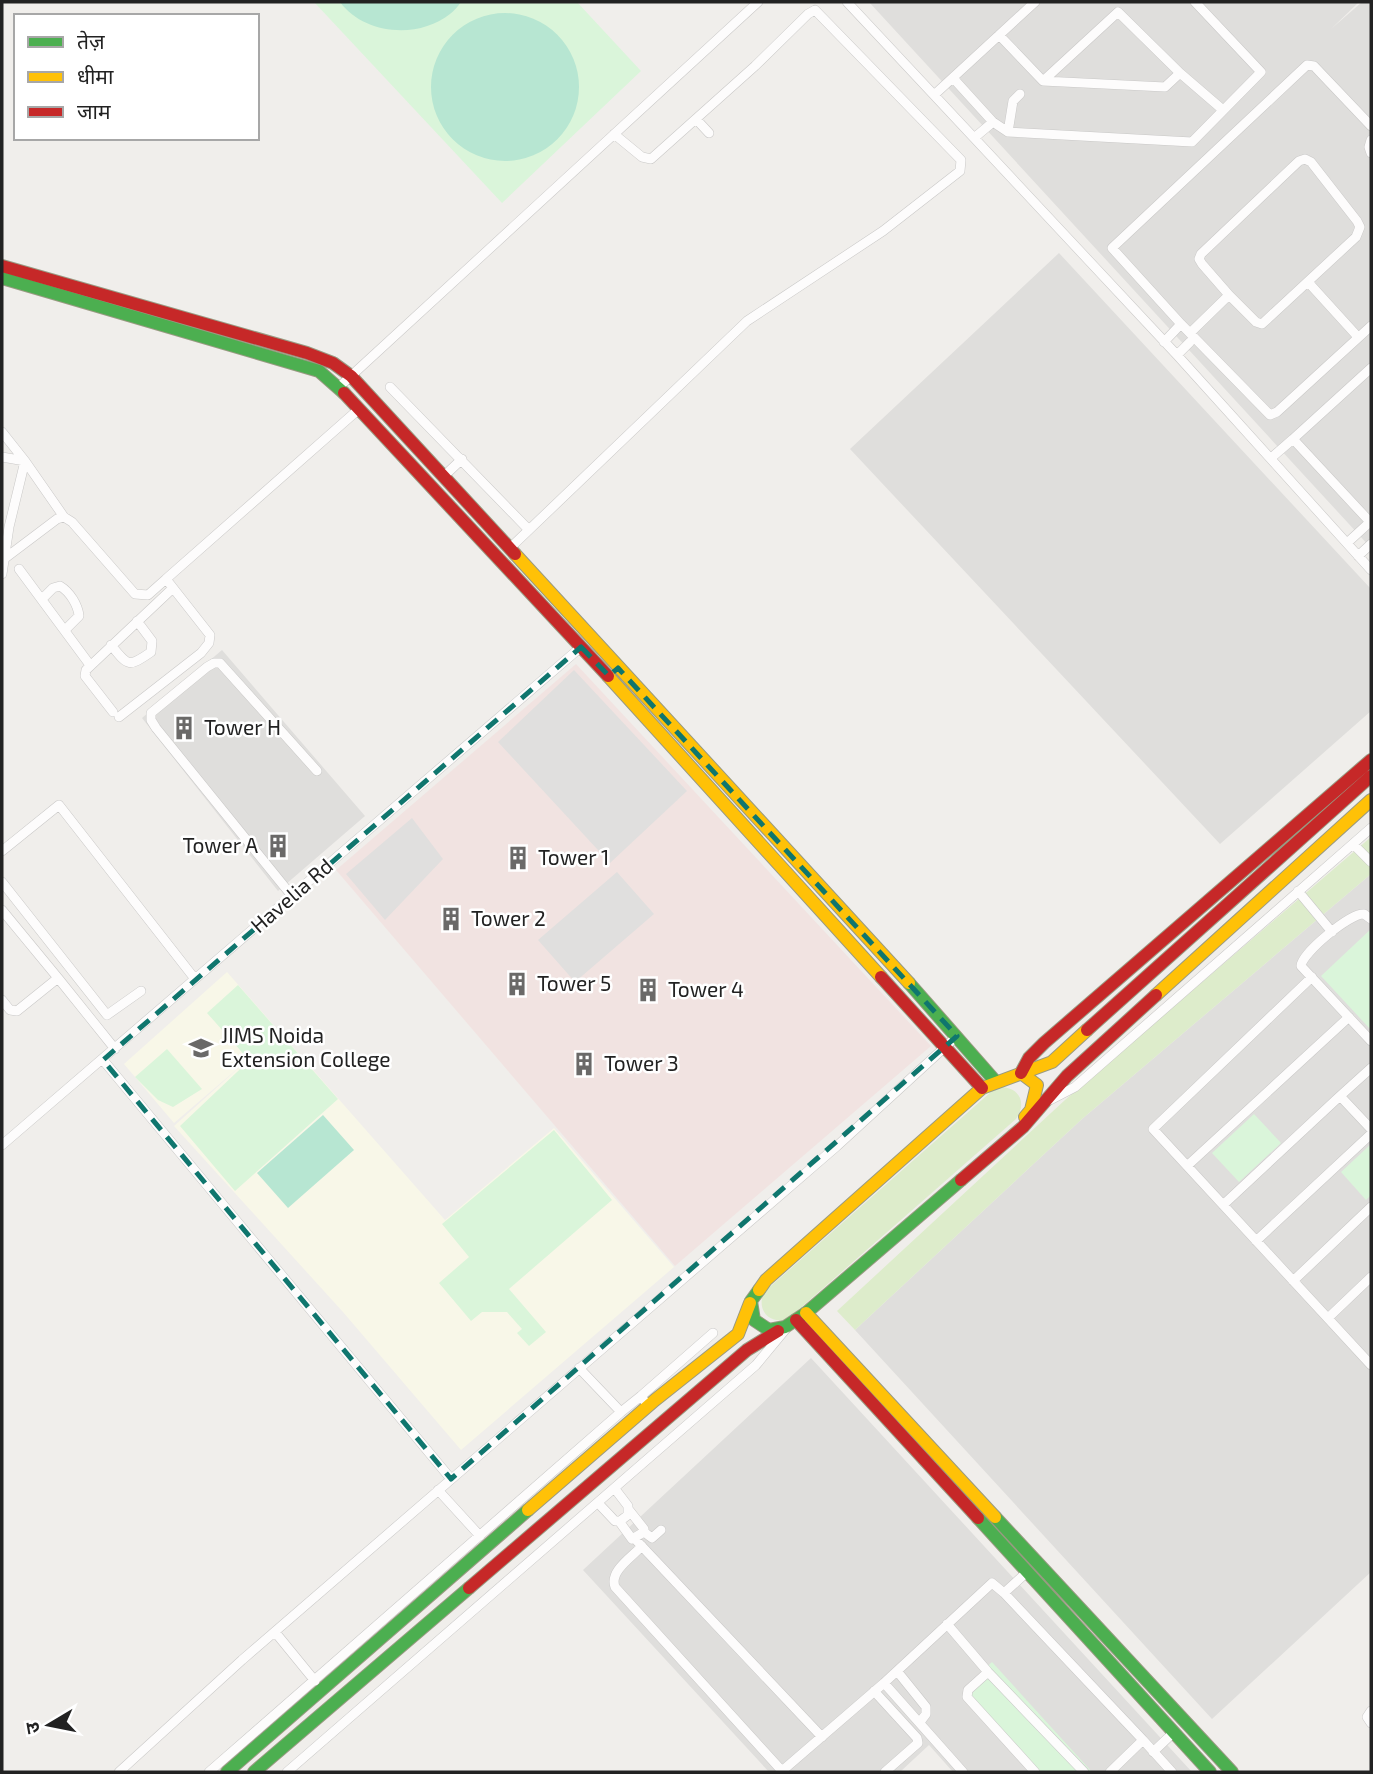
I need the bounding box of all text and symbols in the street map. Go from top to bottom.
legend [14,14,259,140]
text: तेज़ [77,28,105,53]
text: धीमा [77,63,114,88]
text: जाम [77,98,111,123]
building icon: Tower H [170,714,198,742]
place label: Tower H [204,714,281,739]
place label: Tower A [183,832,258,857]
building icon: Tower A [264,832,292,860]
building icon: Tower 1 [504,844,532,872]
place label: Tower 1 [538,844,609,869]
street label: Havelia Rd [245,852,337,937]
building icon: Tower 2 [437,905,465,933]
place label: Tower 2 [471,905,546,930]
building icon: Tower 5 [503,970,531,998]
place label: Tower 5 [537,970,611,995]
building icon: Tower 4 [634,976,662,1004]
place label: Tower 4 [668,976,744,1001]
place label: JIMS Noida Extension College [221,1022,391,1071]
school or university icon: JIMS Noida Extension College [187,1034,215,1062]
building icon: Tower 3 [570,1050,598,1078]
place label: Tower 3 [604,1050,679,1075]
north arrow [14,1690,84,1760]
text: उ [19,1720,44,1736]

